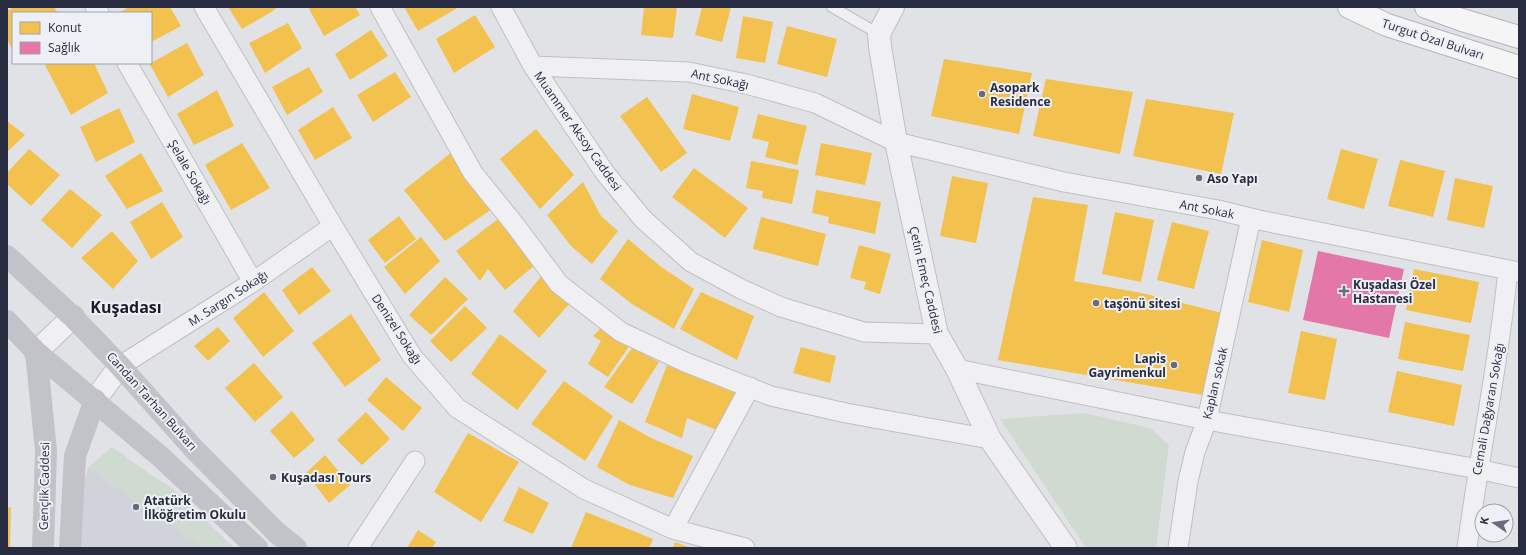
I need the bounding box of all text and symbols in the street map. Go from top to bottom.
legend [12,12,152,64]
street label: Turgut Özal Bulvarı [1380,14,1486,64]
text: Konut [48,19,82,36]
text: Sağlık [48,39,81,56]
street label: Ant Sokağı [690,65,750,93]
street label: Muammer Aksoy Caddesi [530,68,626,194]
place label: Asopark Residence [990,79,1050,110]
marker: Asopark Residence [977,89,987,99]
street label: Şelale Sokağı [165,136,215,208]
place label: Aso Yapı [1207,170,1258,187]
marker: Aso Yapı [1194,173,1204,183]
street label: Ant Sokak [1178,195,1237,223]
street label: Çetin Emeç Caddesi [905,225,947,335]
street label: M. Sargın Sokağı [185,266,271,330]
place label: Kuşadası Özel Hastanesi [1353,276,1436,307]
marker: Kuşadası Özel Hastanesi [1338,285,1350,297]
street label: Denizel Sokağı [368,291,426,367]
place label: taşönü sitesi [1104,295,1180,312]
district label: Kuşadası [90,296,162,318]
marker: taşönü sitesi [1091,298,1101,308]
street label: Cemali Dağyaran Sokağı [1468,341,1508,477]
street label: Kaplan sokak [1198,344,1232,421]
street label: Candan Tarhan Bulvarı [103,348,201,454]
place label: Lapis Gayrimenkul [1088,350,1166,381]
marker: Lapis Gayrimenkul [1169,360,1179,370]
street label: Gençlik Caddesi [35,442,53,530]
place label: Kuşadası Tours [281,469,371,486]
marker: Kuşadası Tours [268,472,278,482]
place label: Atatürk İlköğretim Okulu [144,492,246,523]
marker: Atatürk İlköğretim Okulu [131,502,141,512]
north arrow [1474,503,1514,543]
text: K [1476,515,1492,526]

